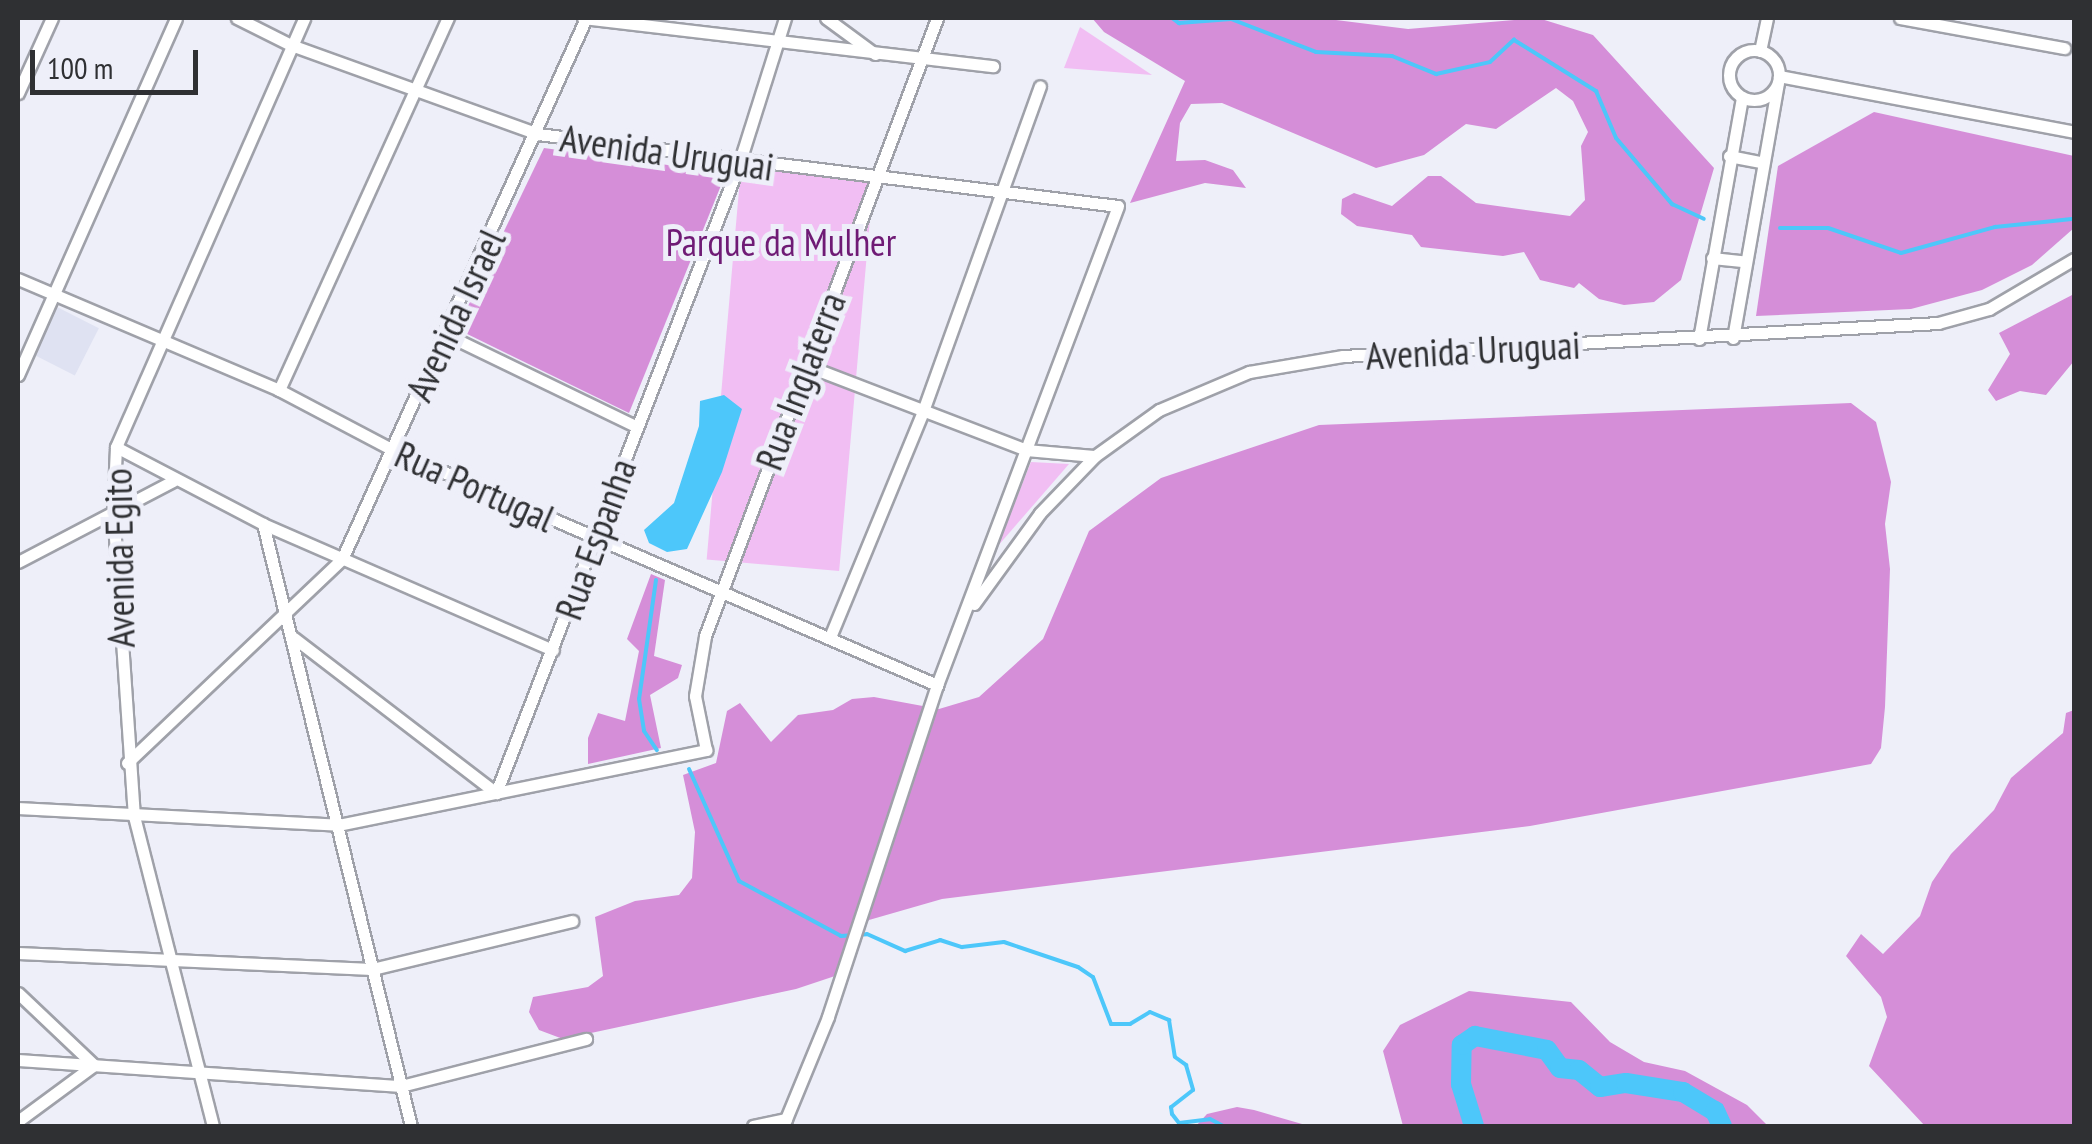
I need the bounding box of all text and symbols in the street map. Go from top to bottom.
scale bar [35,30,202,92]
text: 100 m [47,48,113,87]
street label: Avenida Uruguai [557,114,777,190]
park label: Parque da Mulher [666,219,896,265]
street label: Avenida Israel [396,222,514,408]
street label: Rua Inglaterra [745,286,855,476]
street label: Avenida Uruguai [1364,322,1582,378]
street label: Rua Portugal [388,431,562,541]
street label: Rua Espanha [545,453,645,625]
street label: Avenida Egito [95,468,143,648]

